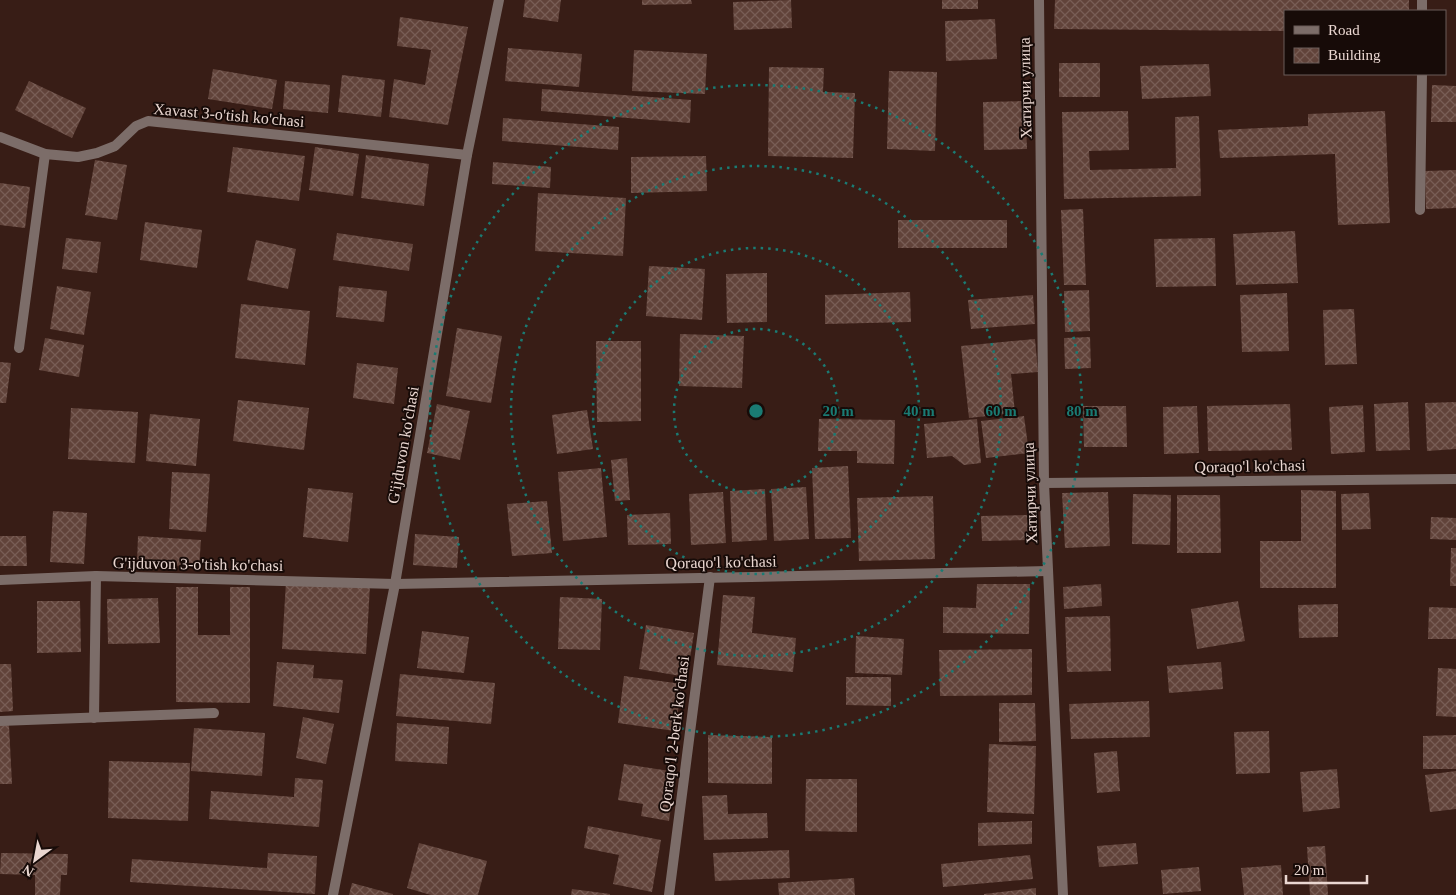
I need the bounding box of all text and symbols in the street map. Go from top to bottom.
legend [1284,10,1446,75]
text: Road [1328,22,1360,38]
street label: Хатирчи улица [1016,37,1035,139]
text: Building [1328,47,1381,63]
street label: Xavast 3-o'tish ko'chasi [153,100,306,130]
street label: G'ijduvon ko'chasi [384,384,423,505]
centre of rings [747,402,765,420]
text: 20 m [822,403,854,419]
text: 40 m [903,403,935,419]
text: 60 m [985,403,1017,419]
text: 80 m [1066,403,1098,419]
street label: Хатирчи улица [1020,442,1041,544]
street label: Qoraqo'l ko'chasi [1194,457,1306,476]
street label: Qoraqo'l ko'chasi [665,553,777,572]
street label: G'ijduvon 3-o'tish ko'chasi [113,554,284,575]
street label: Qoraqo'l 2-berk ko'chasi [656,655,693,813]
north arrow [10,835,60,885]
scale bar [1286,852,1367,884]
text: N [20,862,37,880]
text: 20 m [1294,862,1325,878]

